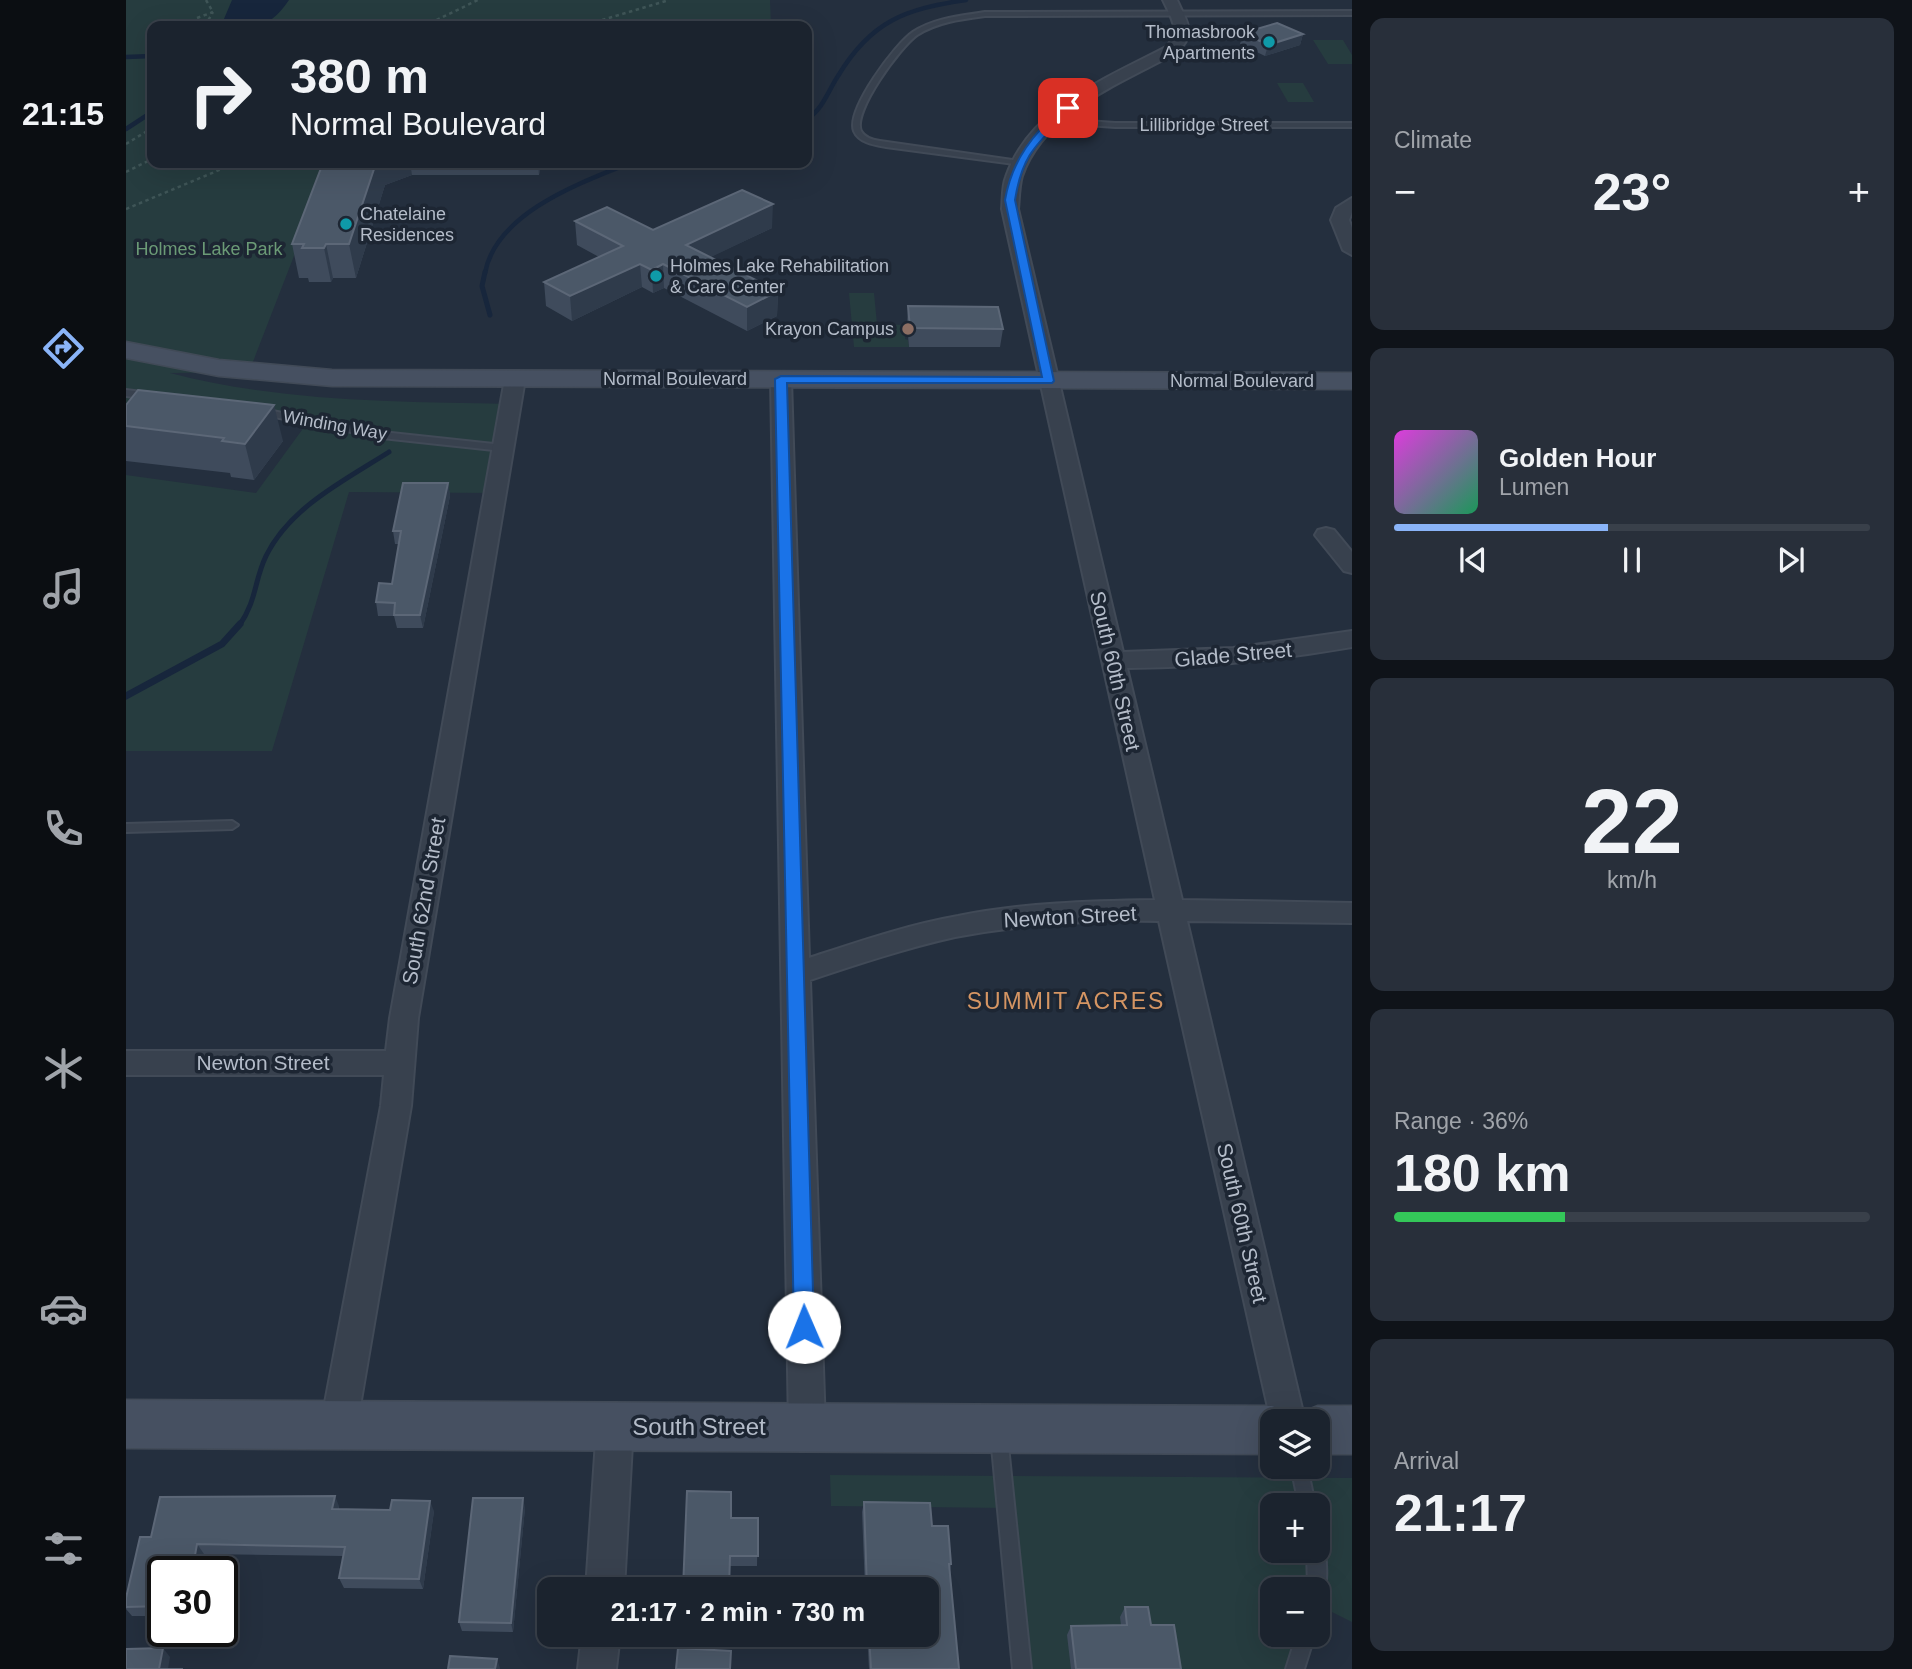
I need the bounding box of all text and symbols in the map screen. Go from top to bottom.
place label: Thomasbrook Apartments [1145,22,1256,63]
marker: Thomasbrook Apartments [1261,34,1277,50]
icon: right [175,49,266,140]
text: 380 m [290,49,429,103]
pin [1038,78,1098,138]
icon: arrive [1049,89,1087,127]
text: 21:15 [22,96,104,132]
text: Normal Boulevard [290,106,546,142]
street label: Lillibridge Street [1139,115,1269,135]
text: Climate [1394,127,1472,153]
text: 23° [1593,163,1671,221]
text: − [1394,171,1416,213]
text: + [1848,171,1870,213]
place label: Chatelaine Residences [360,204,454,245]
marker: Chatelaine Residences [338,216,354,232]
park label: Holmes Lake Park [135,239,284,259]
place label: Holmes Lake Rehabilitation & Care Center [670,256,889,297]
marker: Holmes Lake Rehabilitation & Care Center [648,268,664,284]
place label: Krayon Campus [765,319,894,339]
marker: Krayon Campus [900,321,916,337]
icon: directions [39,324,88,373]
street label: Normal Boulevard [603,369,747,389]
street label: Normal Boulevard [1170,371,1314,391]
street label: Winding Way [281,406,389,444]
text: Golden Hour [1499,443,1656,473]
text: Lumen [1499,474,1569,500]
icon: previous [1454,541,1492,579]
icon: pause [1613,541,1651,579]
icon: next [1772,541,1810,579]
icon: music [39,564,88,613]
street label: South 60th Street [1086,589,1145,753]
street label: Glade Street [1173,638,1293,671]
text: 22 [1581,771,1683,872]
icon: phone [39,804,88,853]
street label: South 62nd Street [397,815,450,986]
text: km/h [1607,867,1657,893]
street label: Newton Street [1003,902,1137,931]
district label: SUMMIT ACRES [967,988,1165,1014]
icon: climate [39,1044,88,1093]
street label: Newton Street [196,1051,330,1074]
text: Range · 36% [1394,1108,1528,1134]
street label: South 60th Street [1213,1141,1272,1305]
text: 180 km [1394,1144,1570,1202]
icon: car [39,1284,88,1333]
position arrow [767,1290,841,1364]
map controls [1260,1409,1330,1647]
button: layers [1260,1409,1330,1479]
street label: South Street [632,1413,766,1440]
text: Arrival [1394,1448,1459,1474]
text: 21:17 [1394,1484,1527,1542]
button: + [1260,1493,1330,1563]
icon: filters [39,1524,88,1573]
speed limit sign: 30 [147,1556,238,1647]
button: − [1260,1577,1330,1647]
text: 21:17 · 2 min · 730 m [611,1597,865,1627]

